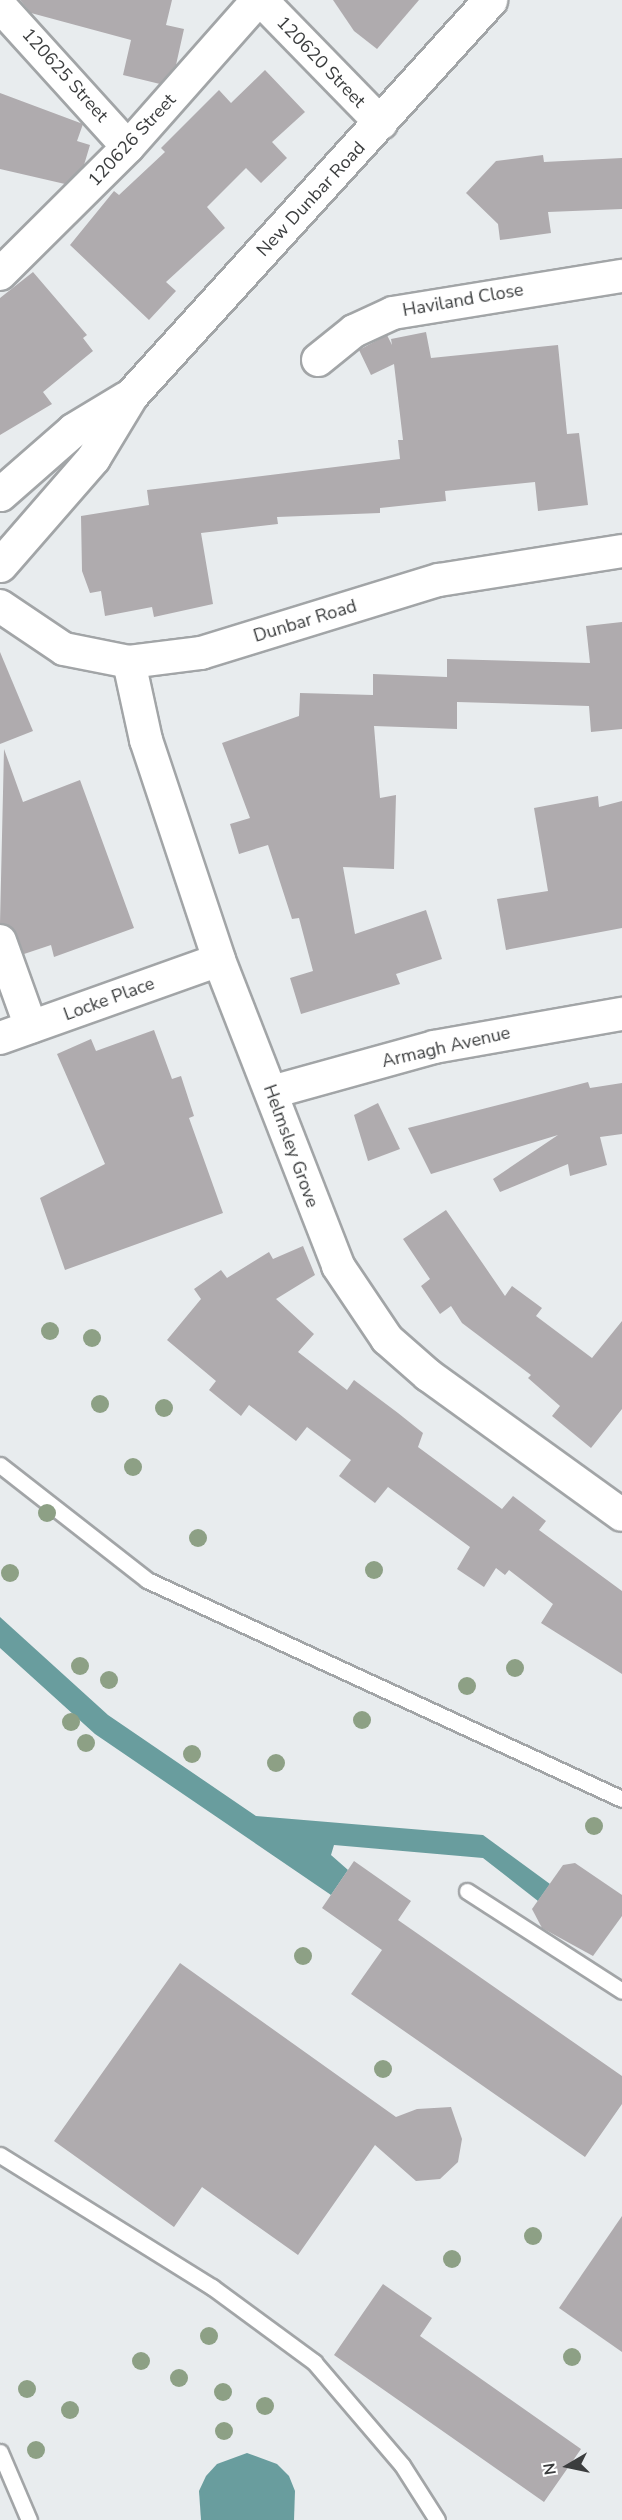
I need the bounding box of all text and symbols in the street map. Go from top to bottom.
street label: 120620 Street [272,12,370,112]
street label: 120625 Street [17,24,113,126]
street label: 120626 Street [84,89,180,191]
street label: New Dunbar Road [252,137,370,261]
street label: Haviland Close [401,279,525,321]
street label: Dunbar Road [251,595,359,647]
street label: Locke Place [61,973,157,1025]
street label: Armagh Avenue [380,1022,512,1072]
street label: Helmsley Grove [259,1082,323,1210]
north arrow [538,2436,598,2496]
text: N [538,2461,562,2476]

